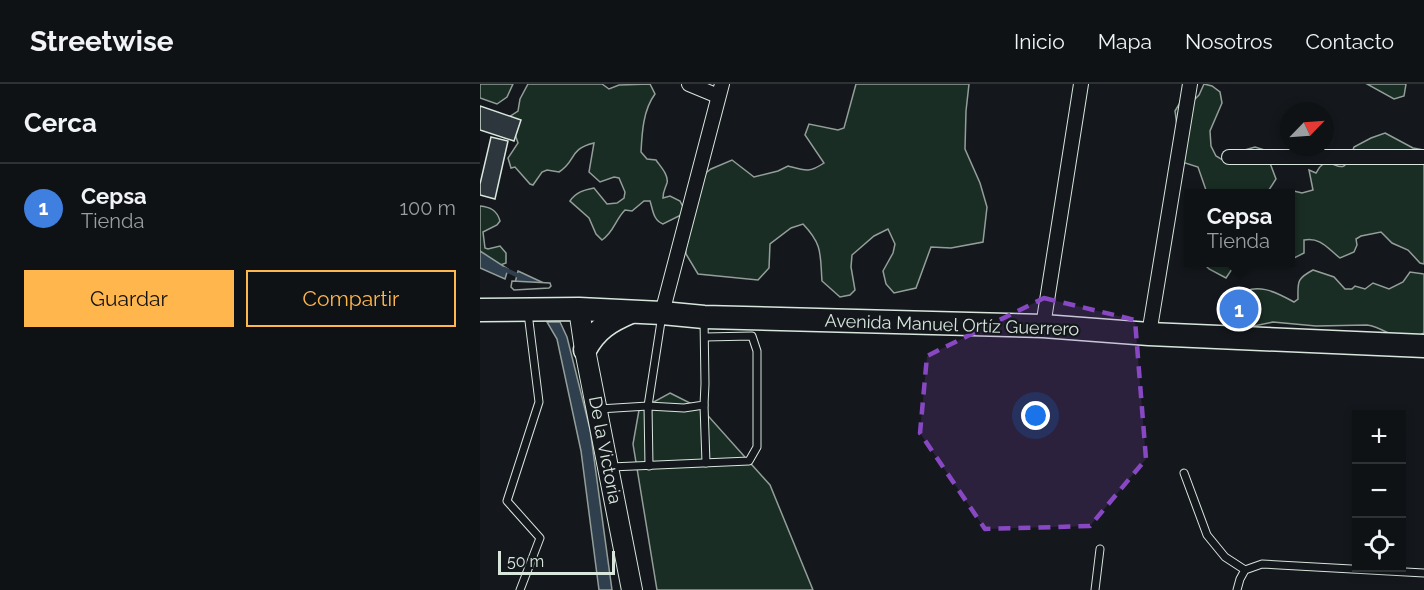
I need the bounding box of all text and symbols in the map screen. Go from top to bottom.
text: Streetwise [30,25,174,58]
text: Inicio [1014,29,1065,54]
text: Mapa [1098,29,1152,54]
text: Nosotros [1185,29,1273,54]
text: Contacto [1306,29,1394,54]
north arrow [1280,102,1334,156]
text: Cerca [24,108,97,138]
text: Cepsa [81,183,147,209]
popup [1184,189,1295,267]
text: 1 [39,196,48,220]
text: 100 m [399,196,456,220]
text: Cepsa [1207,203,1272,229]
text: Tienda [81,209,144,233]
text: Tienda [1207,229,1270,253]
button: Guardar [24,270,234,327]
button: Compartir [246,270,456,327]
pin: 1 [1220,286,1258,332]
street label: Avenida Manuel Ortíz Guerrero [824,310,1080,339]
street label: De la Victoria [585,394,626,506]
your location [1021,401,1050,430]
map controls [1352,410,1406,572]
button: + [1352,410,1406,464]
button: − [1352,464,1406,518]
button: locate [1352,518,1406,572]
scale bar [498,548,615,576]
text: 50 m [507,552,544,571]

